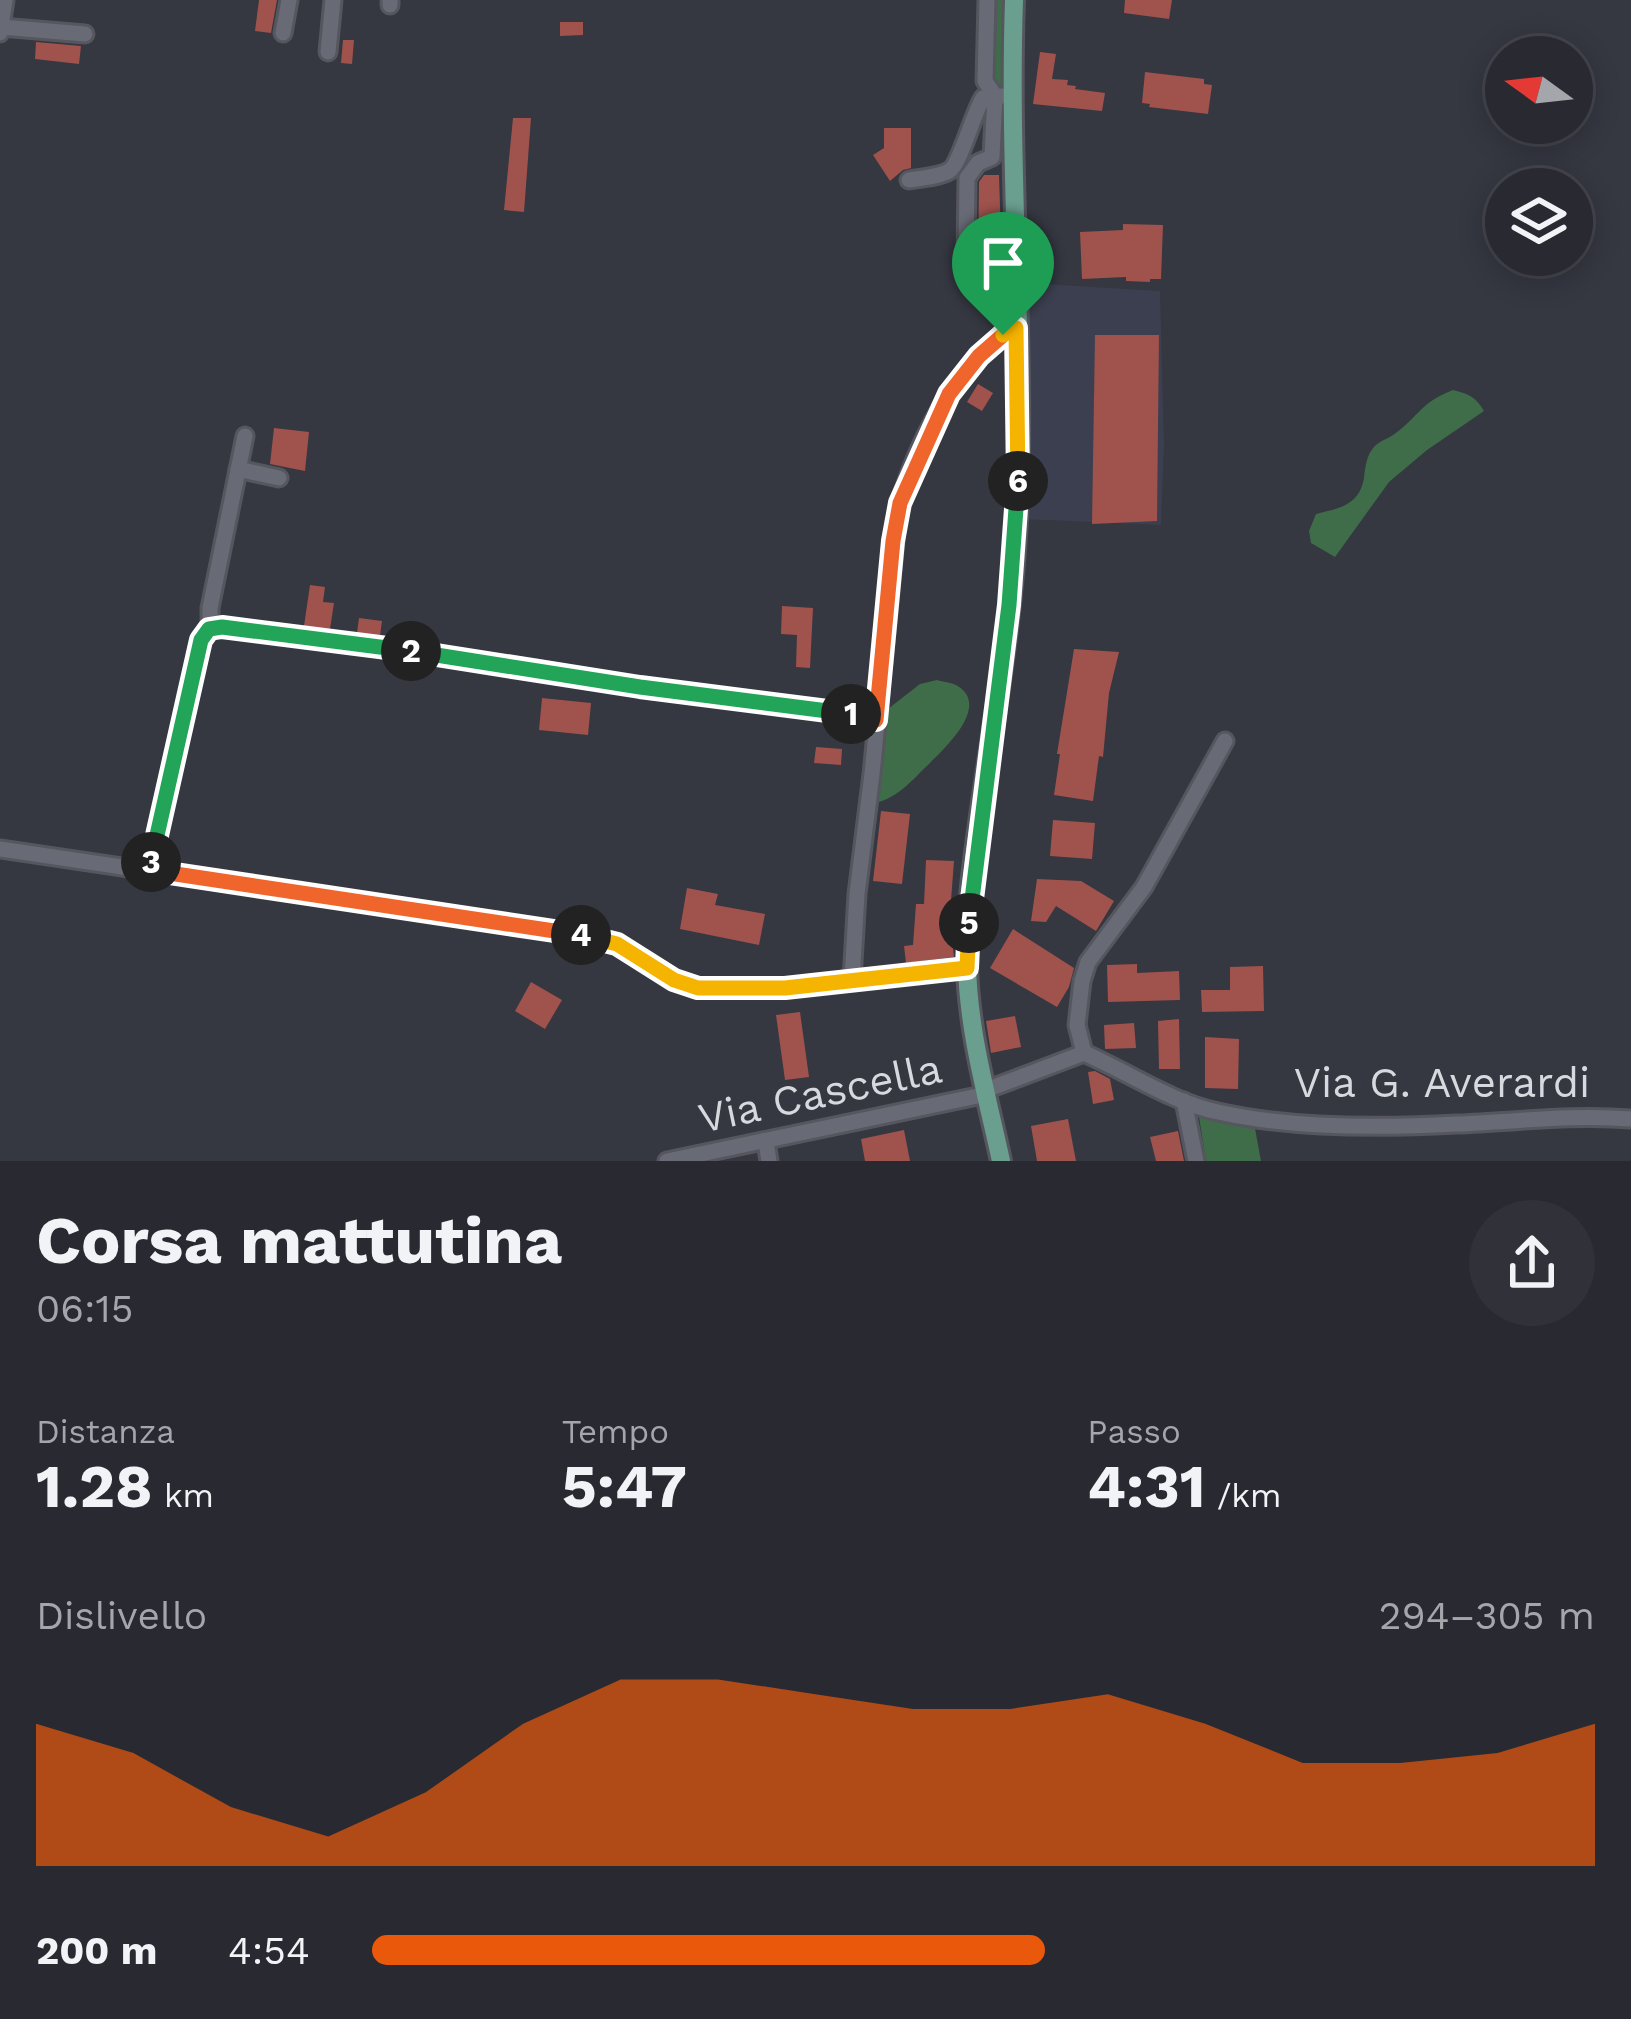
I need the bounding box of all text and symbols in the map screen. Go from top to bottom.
north arrow [1485,36,1593,144]
map controls [1485,36,1593,276]
button: layers [1485,168,1593,276]
pin [952,212,1054,335]
icon: arrive [970,230,1036,296]
pin: 6 [988,451,1048,511]
text: 6 [1008,461,1028,500]
pin: 2 [381,621,441,681]
text: 2 [401,631,421,670]
pin: 1 [821,684,881,744]
text: 1 [844,694,858,733]
pin: 3 [121,832,181,892]
text: 3 [141,842,161,881]
pin: 5 [939,893,999,953]
text: 5 [959,903,979,942]
pin: 4 [551,905,611,965]
text: 4 [570,915,592,954]
street label: Via Cascella [694,1043,946,1143]
street label: Via G. Averardi [1294,1058,1590,1107]
button: share [1469,1200,1595,1326]
text: Corsa mattutina [36,1202,562,1279]
text: 06:15 [36,1286,133,1331]
text: Distanza [36,1412,175,1451]
text: Tempo [562,1412,669,1451]
text: Passo [1087,1412,1181,1451]
text: 1.28 [36,1451,153,1522]
text: 5:47 [562,1451,687,1522]
text: 4:31 [1087,1451,1206,1522]
text: km [153,1476,214,1515]
text: /km [1206,1476,1282,1515]
text: Dislivello [36,1593,207,1638]
text: 294–305 m [1379,1593,1595,1638]
text: 200 m [36,1928,157,1973]
text: 4:54 [228,1928,310,1973]

